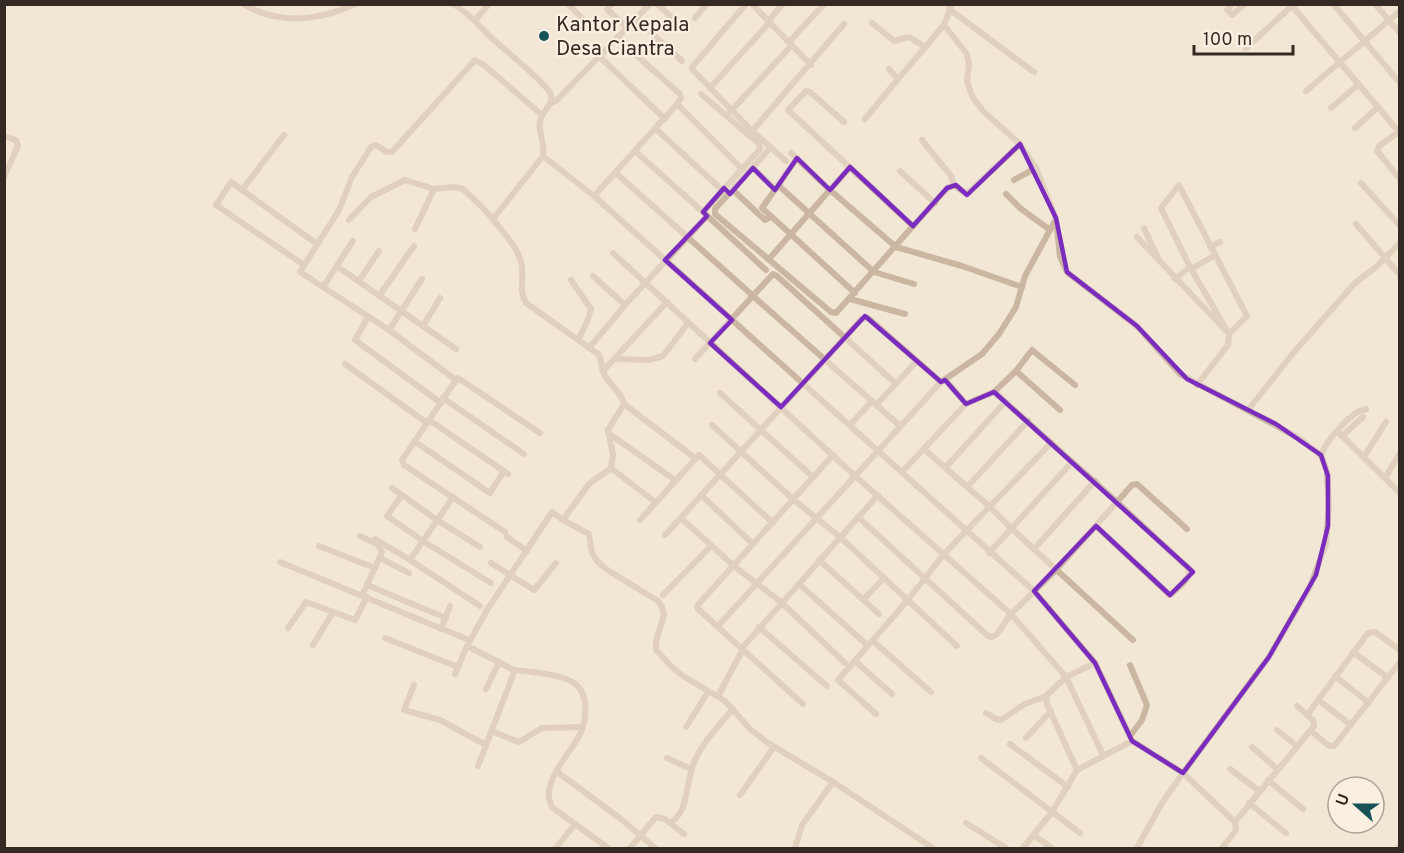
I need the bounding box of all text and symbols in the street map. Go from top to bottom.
place label: Kantor Kepala Desa Ciantra [556,12,689,63]
scale bar [1194,18,1293,56]
marker: Kantor Kepala Desa Ciantra [537,29,551,43]
text: 100 m [1203,29,1252,52]
north arrow [1326,775,1386,835]
text: U [1332,791,1355,809]

